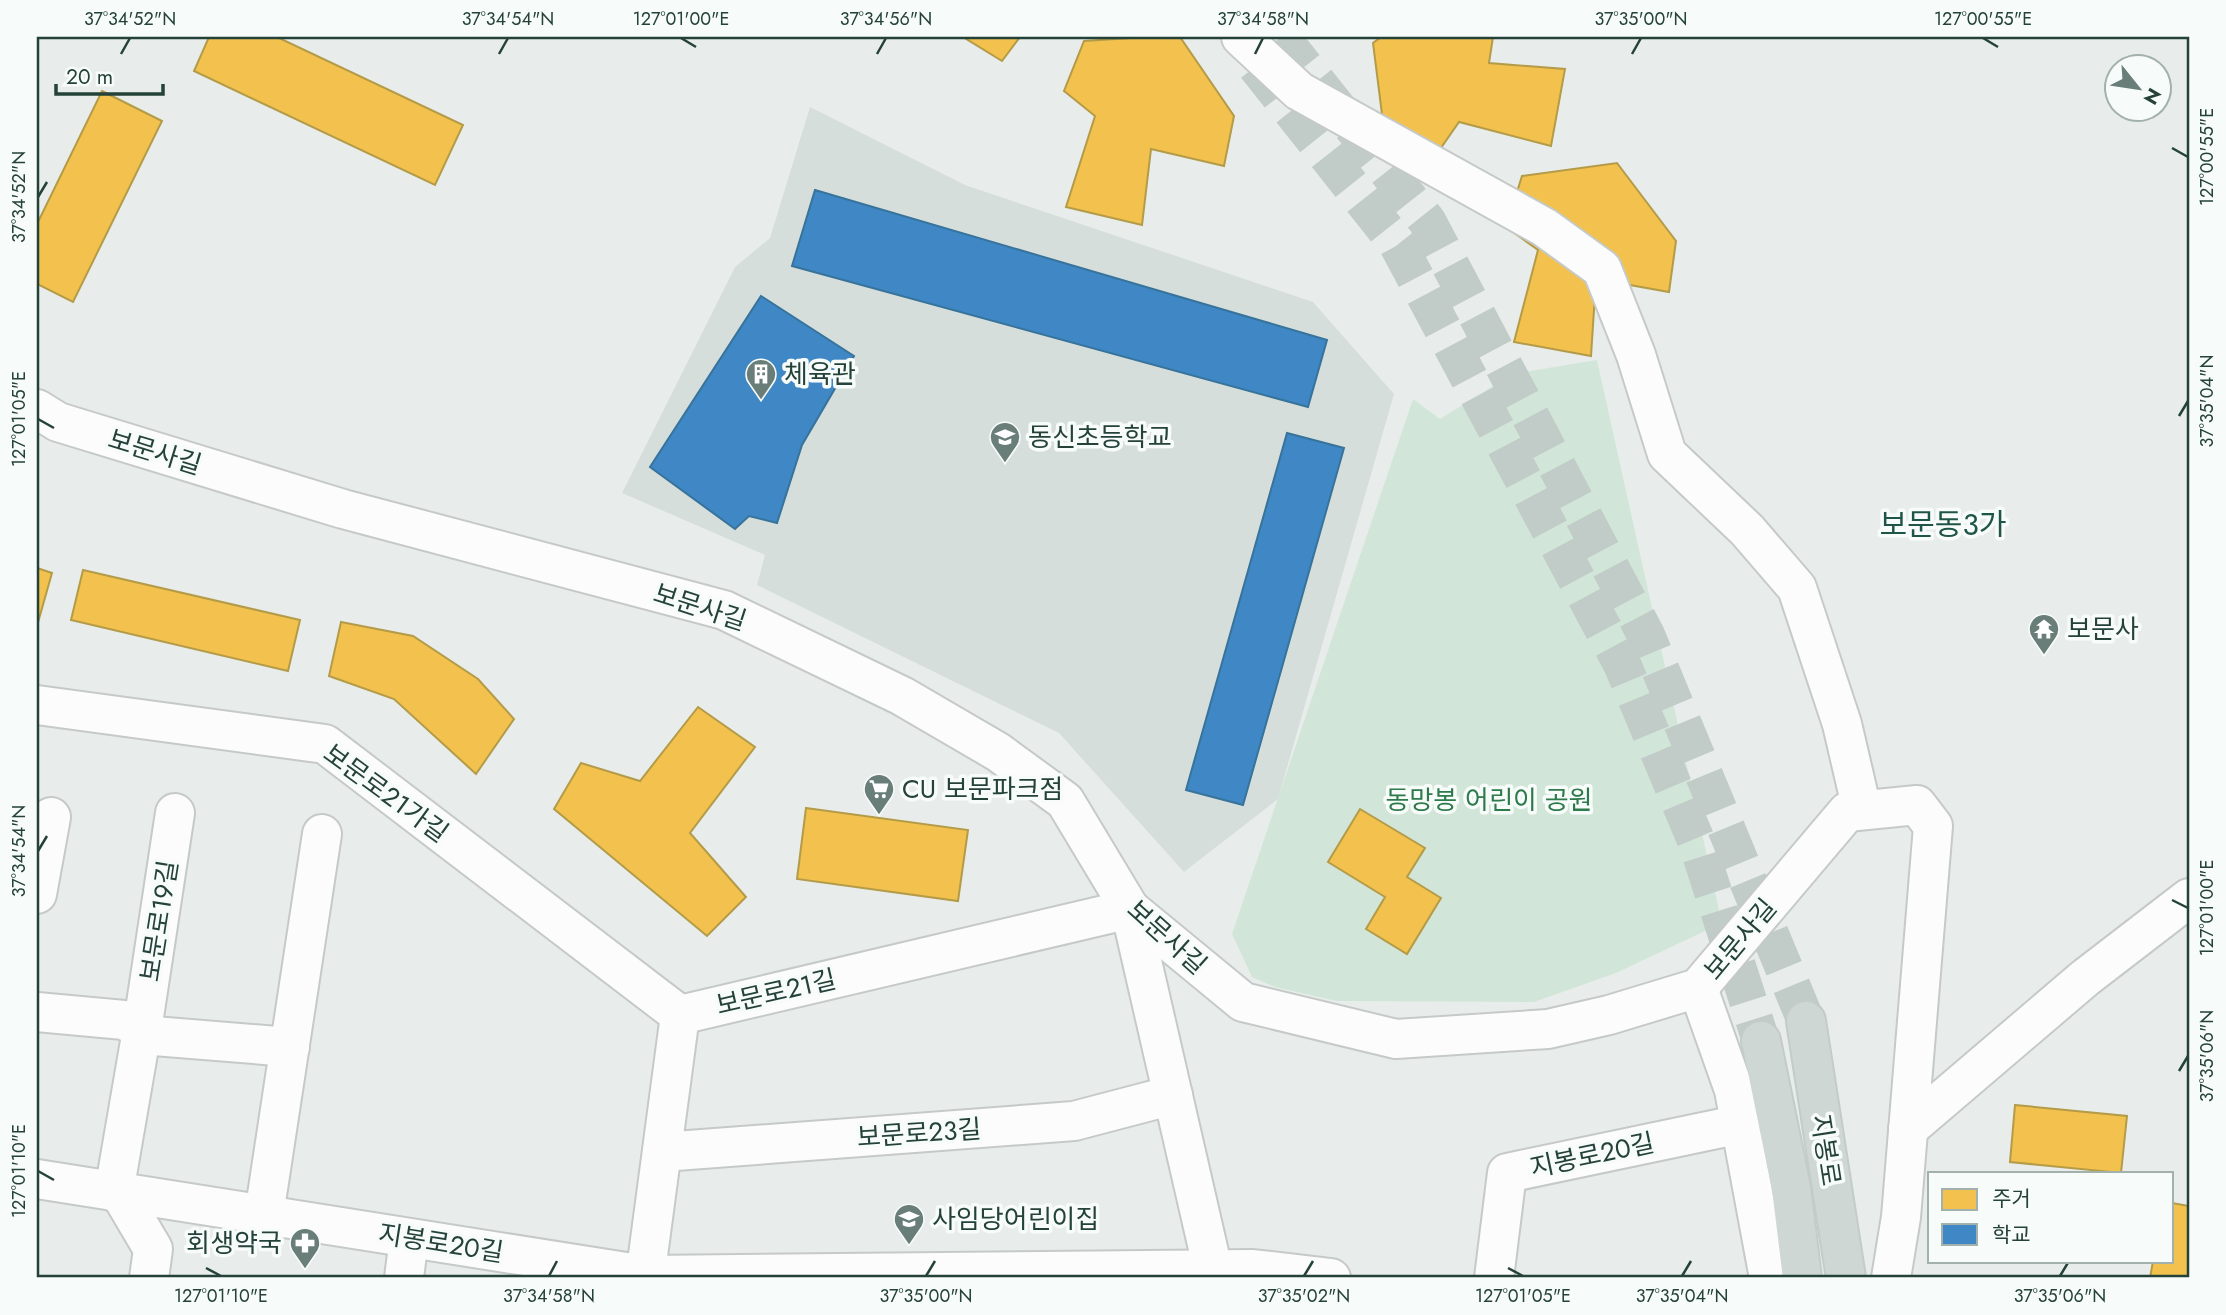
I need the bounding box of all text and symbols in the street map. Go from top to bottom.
text: 37°34'52"N [84,6,176,32]
text: 37°34'54"N [462,6,554,32]
text: 127°01'00"E [633,6,729,32]
text: 37°34'56"N [840,6,932,32]
text: 37°34'58"N [1217,6,1309,32]
text: 37°35'00"N [1594,6,1688,32]
text: 127°00'55"E [1934,6,2032,32]
scale bar [56,52,163,96]
north arrow [2104,52,2174,122]
text: 20 m [66,62,113,92]
text: N [2137,83,2168,110]
text: 127°00'55"E [2194,108,2220,206]
text: 37°34'52"N [6,151,32,243]
place label: 체육관 [784,355,856,393]
text: 37°35'04"N [2194,355,2220,447]
building icon: 체육관 [744,357,778,401]
text: 127°01'05"E [6,371,32,467]
place label: 동신초등학교 [1028,418,1172,456]
street label: 보문사길 [104,420,206,484]
school or university icon: 동신초등학교 [988,420,1022,464]
district label: 보문동3가 [1880,503,2006,546]
street label: 보문사길 [649,574,751,640]
place label: 보문사 [2067,610,2139,648]
temple icon: 보문사 [2027,612,2061,656]
street label: 보문로21가길 [316,735,456,851]
place label: CU 보문파크점 [902,770,1064,808]
supermarket icon: CU 보문파크점 [862,772,896,816]
park label: 동망봉 어린이 공원 [1386,781,1592,819]
text: 37°34'54"N [6,805,32,897]
street label: 보문로19길 [131,858,187,984]
text: 127°01'00"E [2194,860,2220,956]
street label: 보문사길 [1695,890,1785,988]
street label: 보문사길 [1119,891,1215,983]
street label: 보문로21길 [712,960,840,1024]
text: 37°35'06"N [2194,1010,2220,1102]
street label: 보문로23길 [855,1110,983,1156]
street label: 지봉로 [1802,1112,1850,1188]
street label: 지봉로20길 [1526,1123,1658,1187]
text: 127°01'10"E [6,1124,32,1218]
legend [1928,1172,2174,1262]
text: 주거 [1992,1184,2031,1214]
place label: 사임당어린이집 [932,1200,1099,1238]
school or university icon: 사임당어린이집 [892,1202,926,1246]
street label: 지봉로20길 [376,1214,506,1272]
text: 학교 [1992,1220,2031,1250]
place label: 회생약국 [186,1224,282,1262]
pharmacy icon: 회생약국 [288,1226,322,1270]
text: 127°01'10"E [174,1283,268,1309]
text: 37°34'58"N [503,1283,595,1309]
text: 37°35'00"N [879,1283,973,1309]
text: 37°35'02"N [1258,1283,1350,1309]
text: 127°01'05"E [1475,1283,1571,1309]
text: 37°35'04"N [1636,1283,1728,1309]
text: 37°35'06"N [2014,1283,2106,1309]

